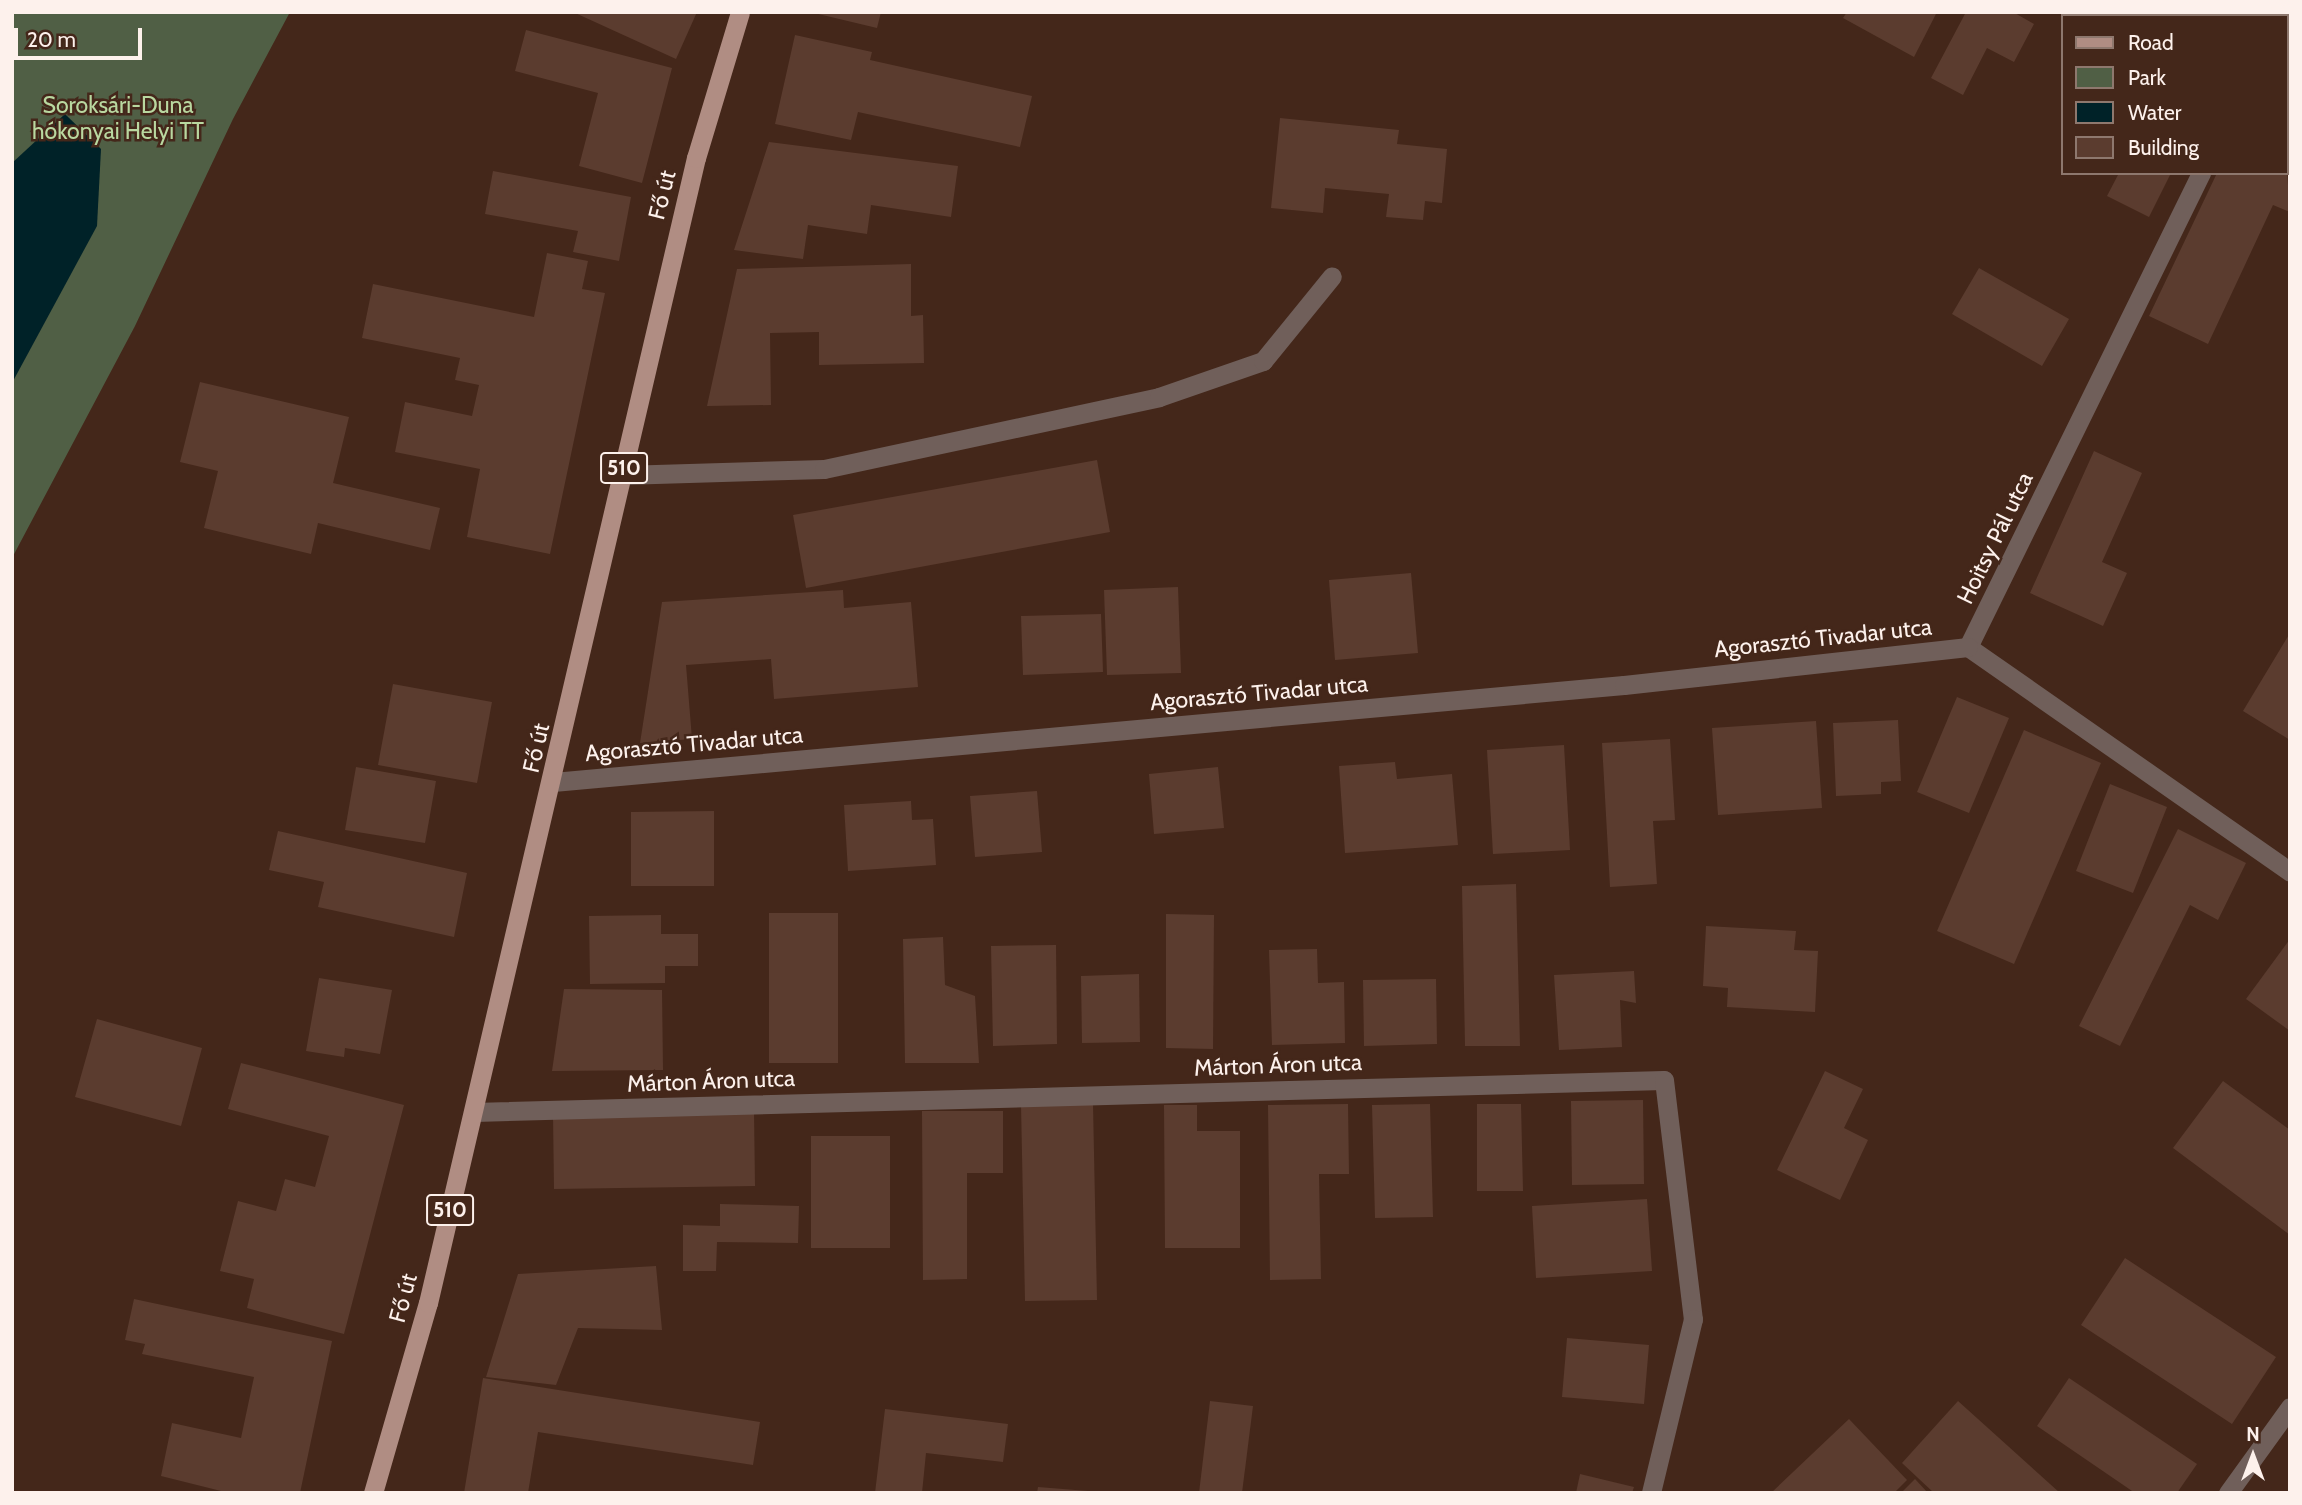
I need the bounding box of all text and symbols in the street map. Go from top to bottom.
scale bar [18,14,145,58]
legend [2060,14,2288,175]
text: 20 m [27,27,76,52]
text: Road [2128,30,2174,55]
text: Park [2128,65,2166,90]
park label: Soroksári-Duna hókonyai Helyi TT [32,91,204,145]
text: Water [2128,100,2181,125]
text: Building [2128,135,2199,160]
street label: Fő út [643,168,681,222]
road number: 510 [600,450,648,486]
street label: Hoitsy Pál utca [1951,468,2039,608]
street label: Agorasztó Tivadar utca [1713,613,1933,663]
street label: Agorasztó Tivadar utca [1149,670,1369,716]
street label: Fő út [517,721,555,775]
street label: Agorasztó Tivadar utca [584,721,804,767]
street label: Márton Áron utca [1193,1048,1363,1082]
street label: Márton Áron utca [626,1064,796,1098]
road number: 510 [426,1192,475,1228]
street label: Fő út [383,1270,423,1326]
north arrow [2218,1421,2288,1491]
text: N [2246,1423,2260,1446]

